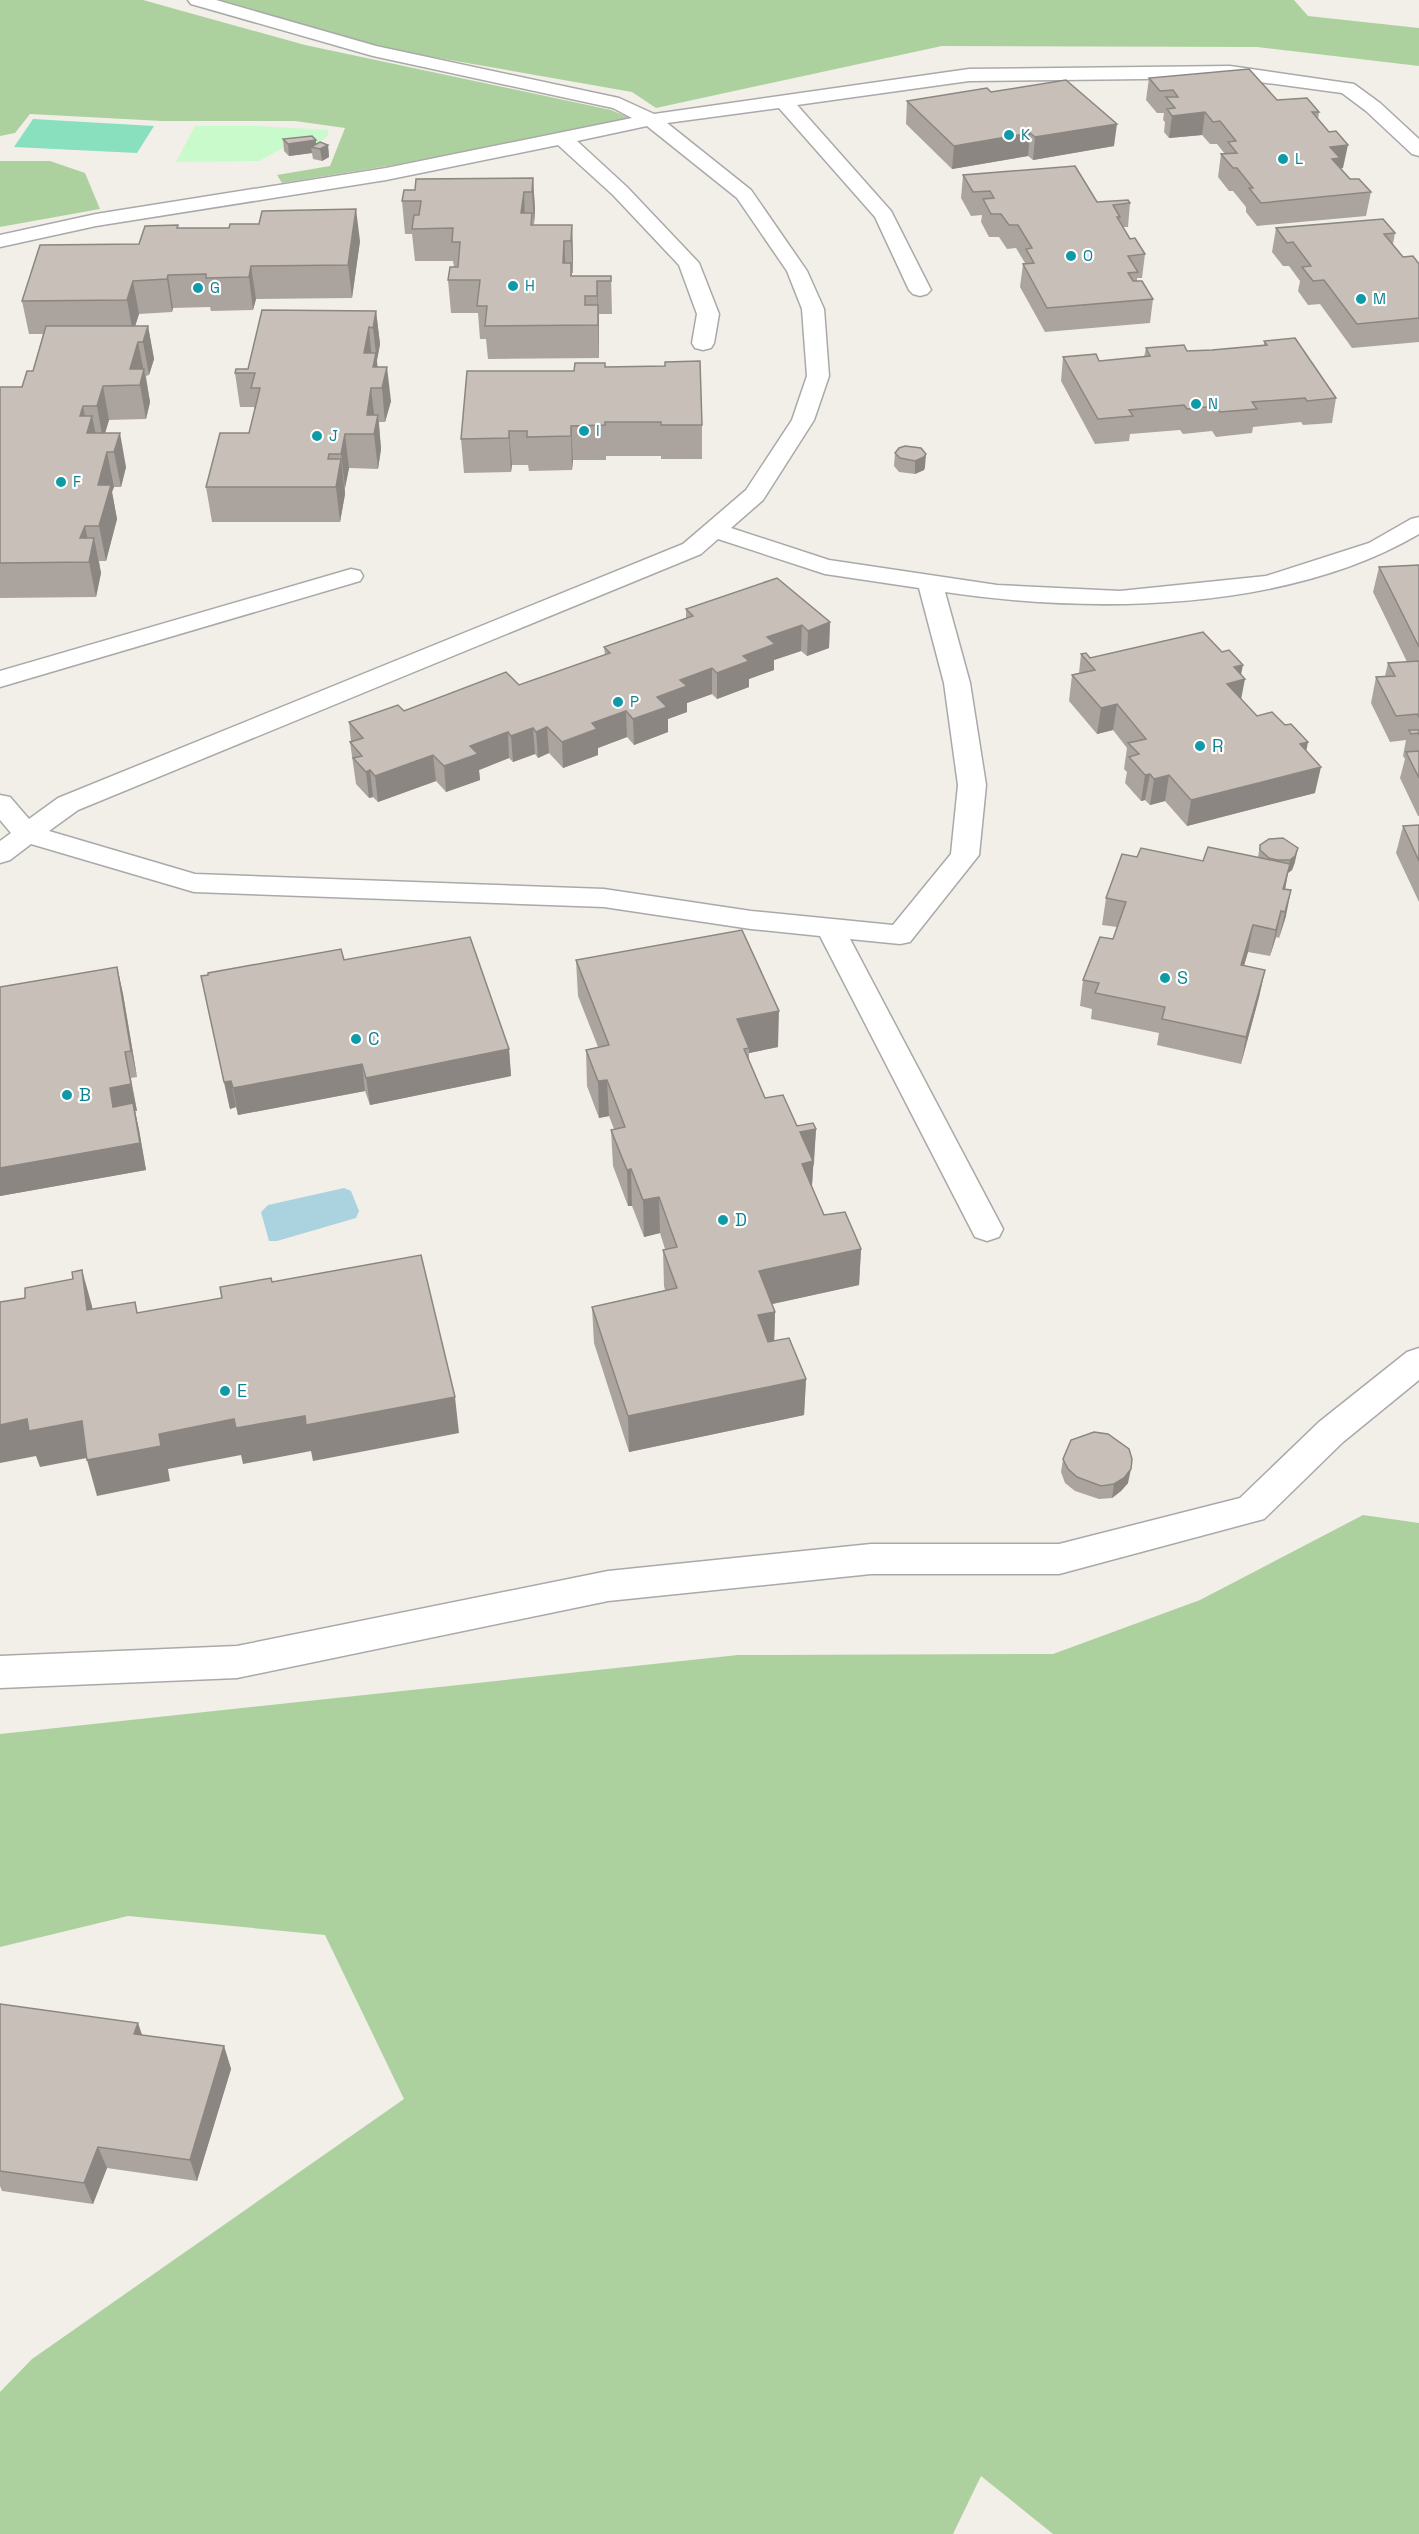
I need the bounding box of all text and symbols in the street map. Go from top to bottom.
place label: K [1021,125,1030,144]
marker: K [1002,128,1016,142]
place label: L [1295,149,1303,168]
marker: L [1276,152,1290,166]
place label: O [1083,246,1093,265]
marker: O [1064,249,1078,263]
place label: H [525,276,535,295]
place label: G [210,278,220,297]
marker: H [506,279,520,293]
marker: G [191,281,205,295]
place label: M [1373,289,1386,308]
marker: M [1354,292,1368,306]
place label: N [1208,394,1218,413]
marker: N [1189,397,1203,411]
place label: I [596,421,600,440]
marker: I [577,424,591,438]
place label: J [329,426,338,445]
marker: J [310,429,324,443]
place label: F [73,472,81,491]
marker: F [54,475,68,489]
place label: P [630,692,639,711]
marker: P [611,695,625,709]
place label: R [1212,734,1223,757]
marker: R [1193,739,1207,753]
place label: S [1177,966,1188,989]
marker: S [1158,971,1172,985]
place label: C [368,1027,380,1050]
marker: C [349,1032,363,1046]
place label: B [79,1083,91,1106]
marker: B [60,1088,74,1102]
place label: D [735,1208,747,1231]
marker: D [716,1213,730,1227]
place label: E [237,1379,247,1402]
marker: E [218,1384,232,1398]

